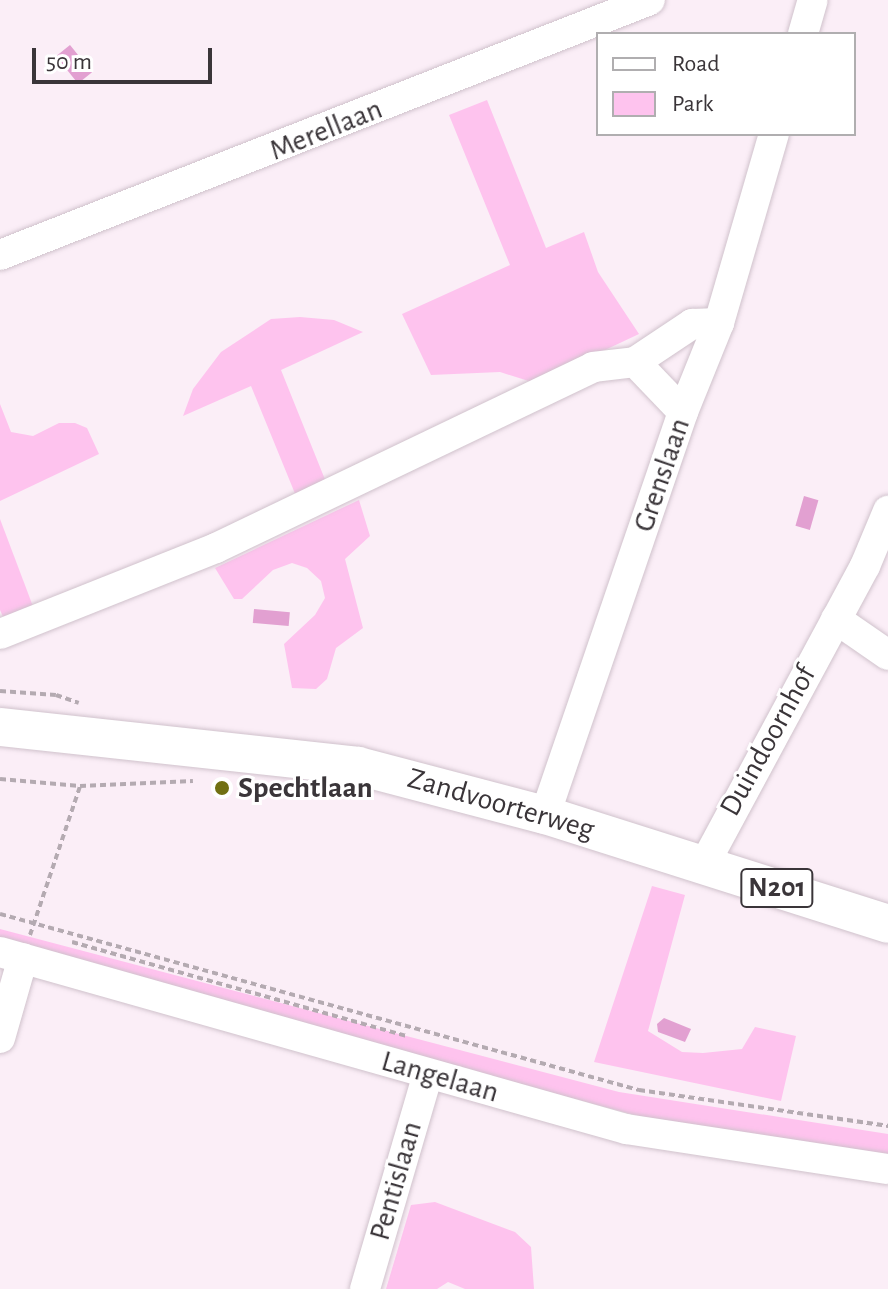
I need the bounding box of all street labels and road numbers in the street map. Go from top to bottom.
street label: Merellaan [265,91,387,169]
street label: Grenslaan [626,413,698,537]
street label: Duindoornhof [712,660,824,822]
street label: Zandvoorterweg [404,760,598,848]
road number: N201 [739,864,815,912]
street label: Langelaan [377,1043,503,1111]
street label: Pentislaan [362,1117,430,1245]

